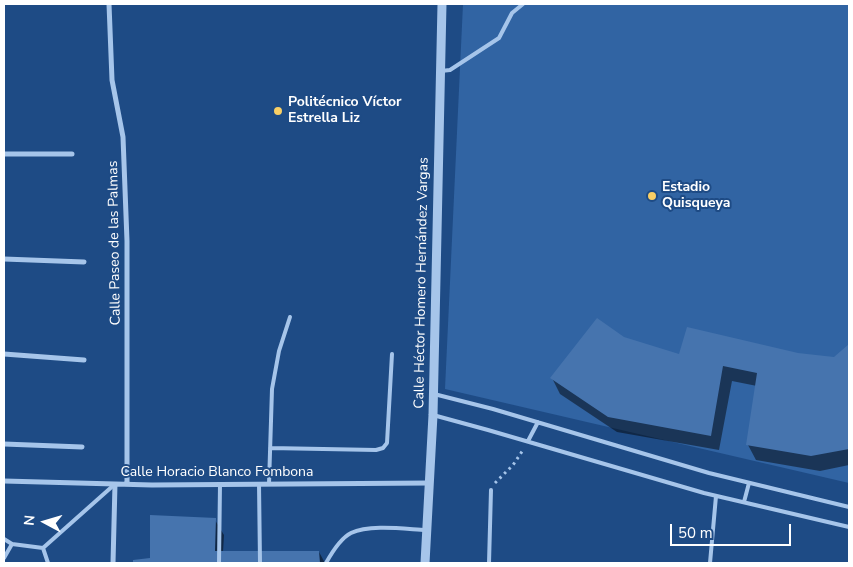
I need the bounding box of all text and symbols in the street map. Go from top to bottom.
place label: Politécnico Víctor Estrella Liz [288,95,401,128]
marker: Politécnico Víctor Estrella Liz [272,105,284,117]
street label: Calle Héctor Homero Hernández Vargas [411,157,433,409]
street label: Calle Paseo de las Palmas [105,161,125,325]
place label: Estadio Quisqueya [662,180,730,212]
marker: Estadio Quisqueya [646,190,658,202]
street label: Calle Horacio Blanco Fombona [121,465,313,481]
north arrow [20,497,70,547]
text: N [20,514,40,527]
scale bar [673,514,794,546]
text: 50 m [678,523,713,543]

